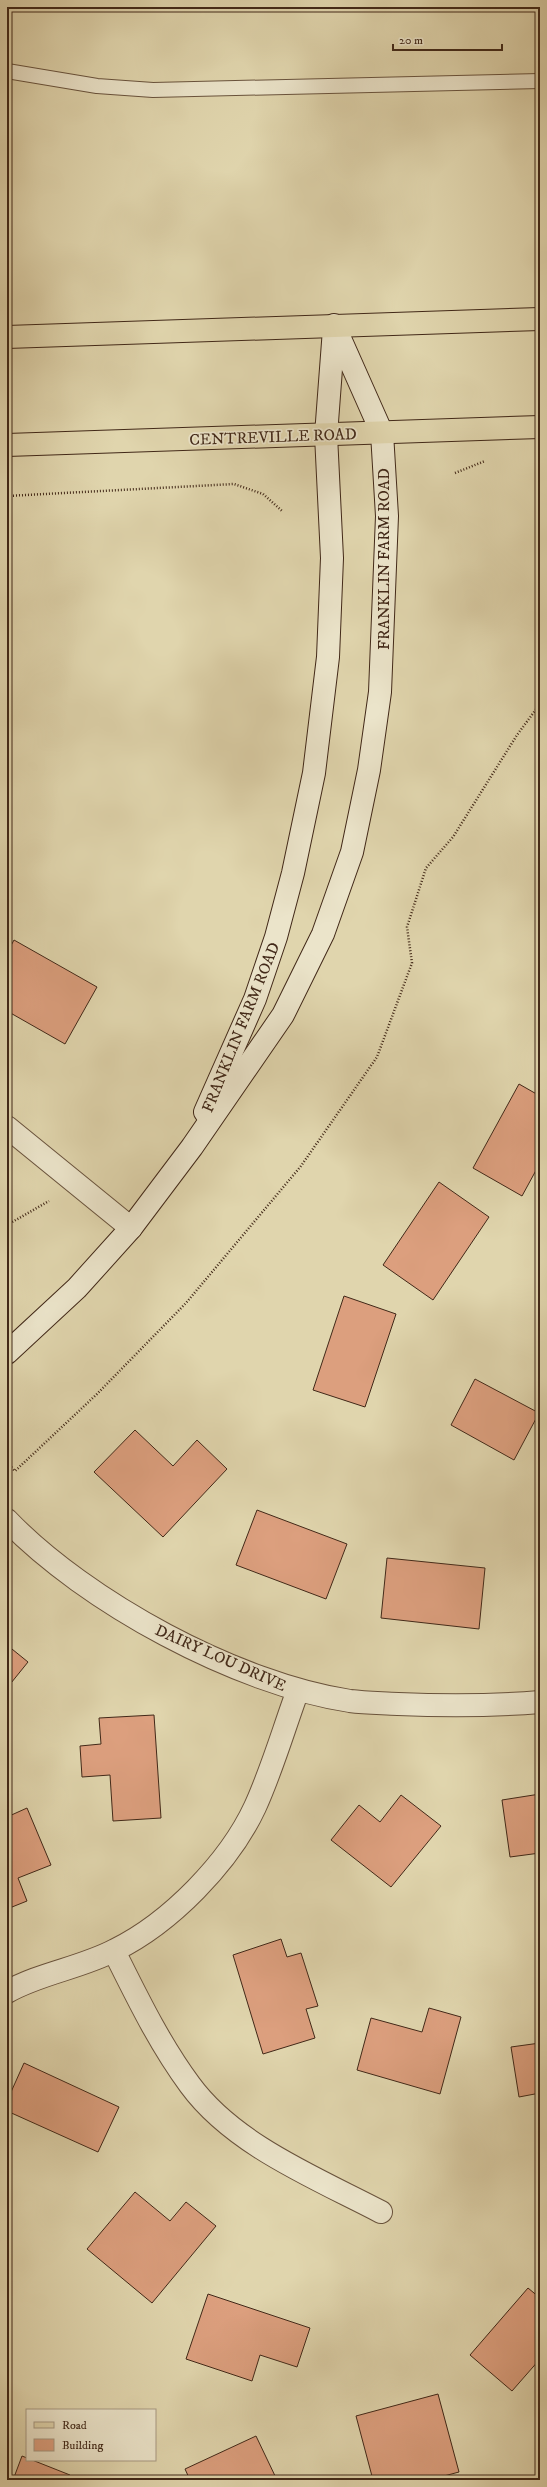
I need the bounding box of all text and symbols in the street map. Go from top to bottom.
scale bar [393,26,502,52]
text: 20 m [399,33,423,48]
street label: CENTREVILLE ROAD [189,424,357,450]
street label: FRANKLIN FARM ROAD [374,468,394,650]
street label: FRANKLIN FARM ROAD [198,939,284,1115]
street label: DAIRY LOU DRIVE [152,1620,289,1696]
legend [26,2409,156,2461]
text: Road [62,2418,87,2433]
text: Building [62,2438,103,2453]

